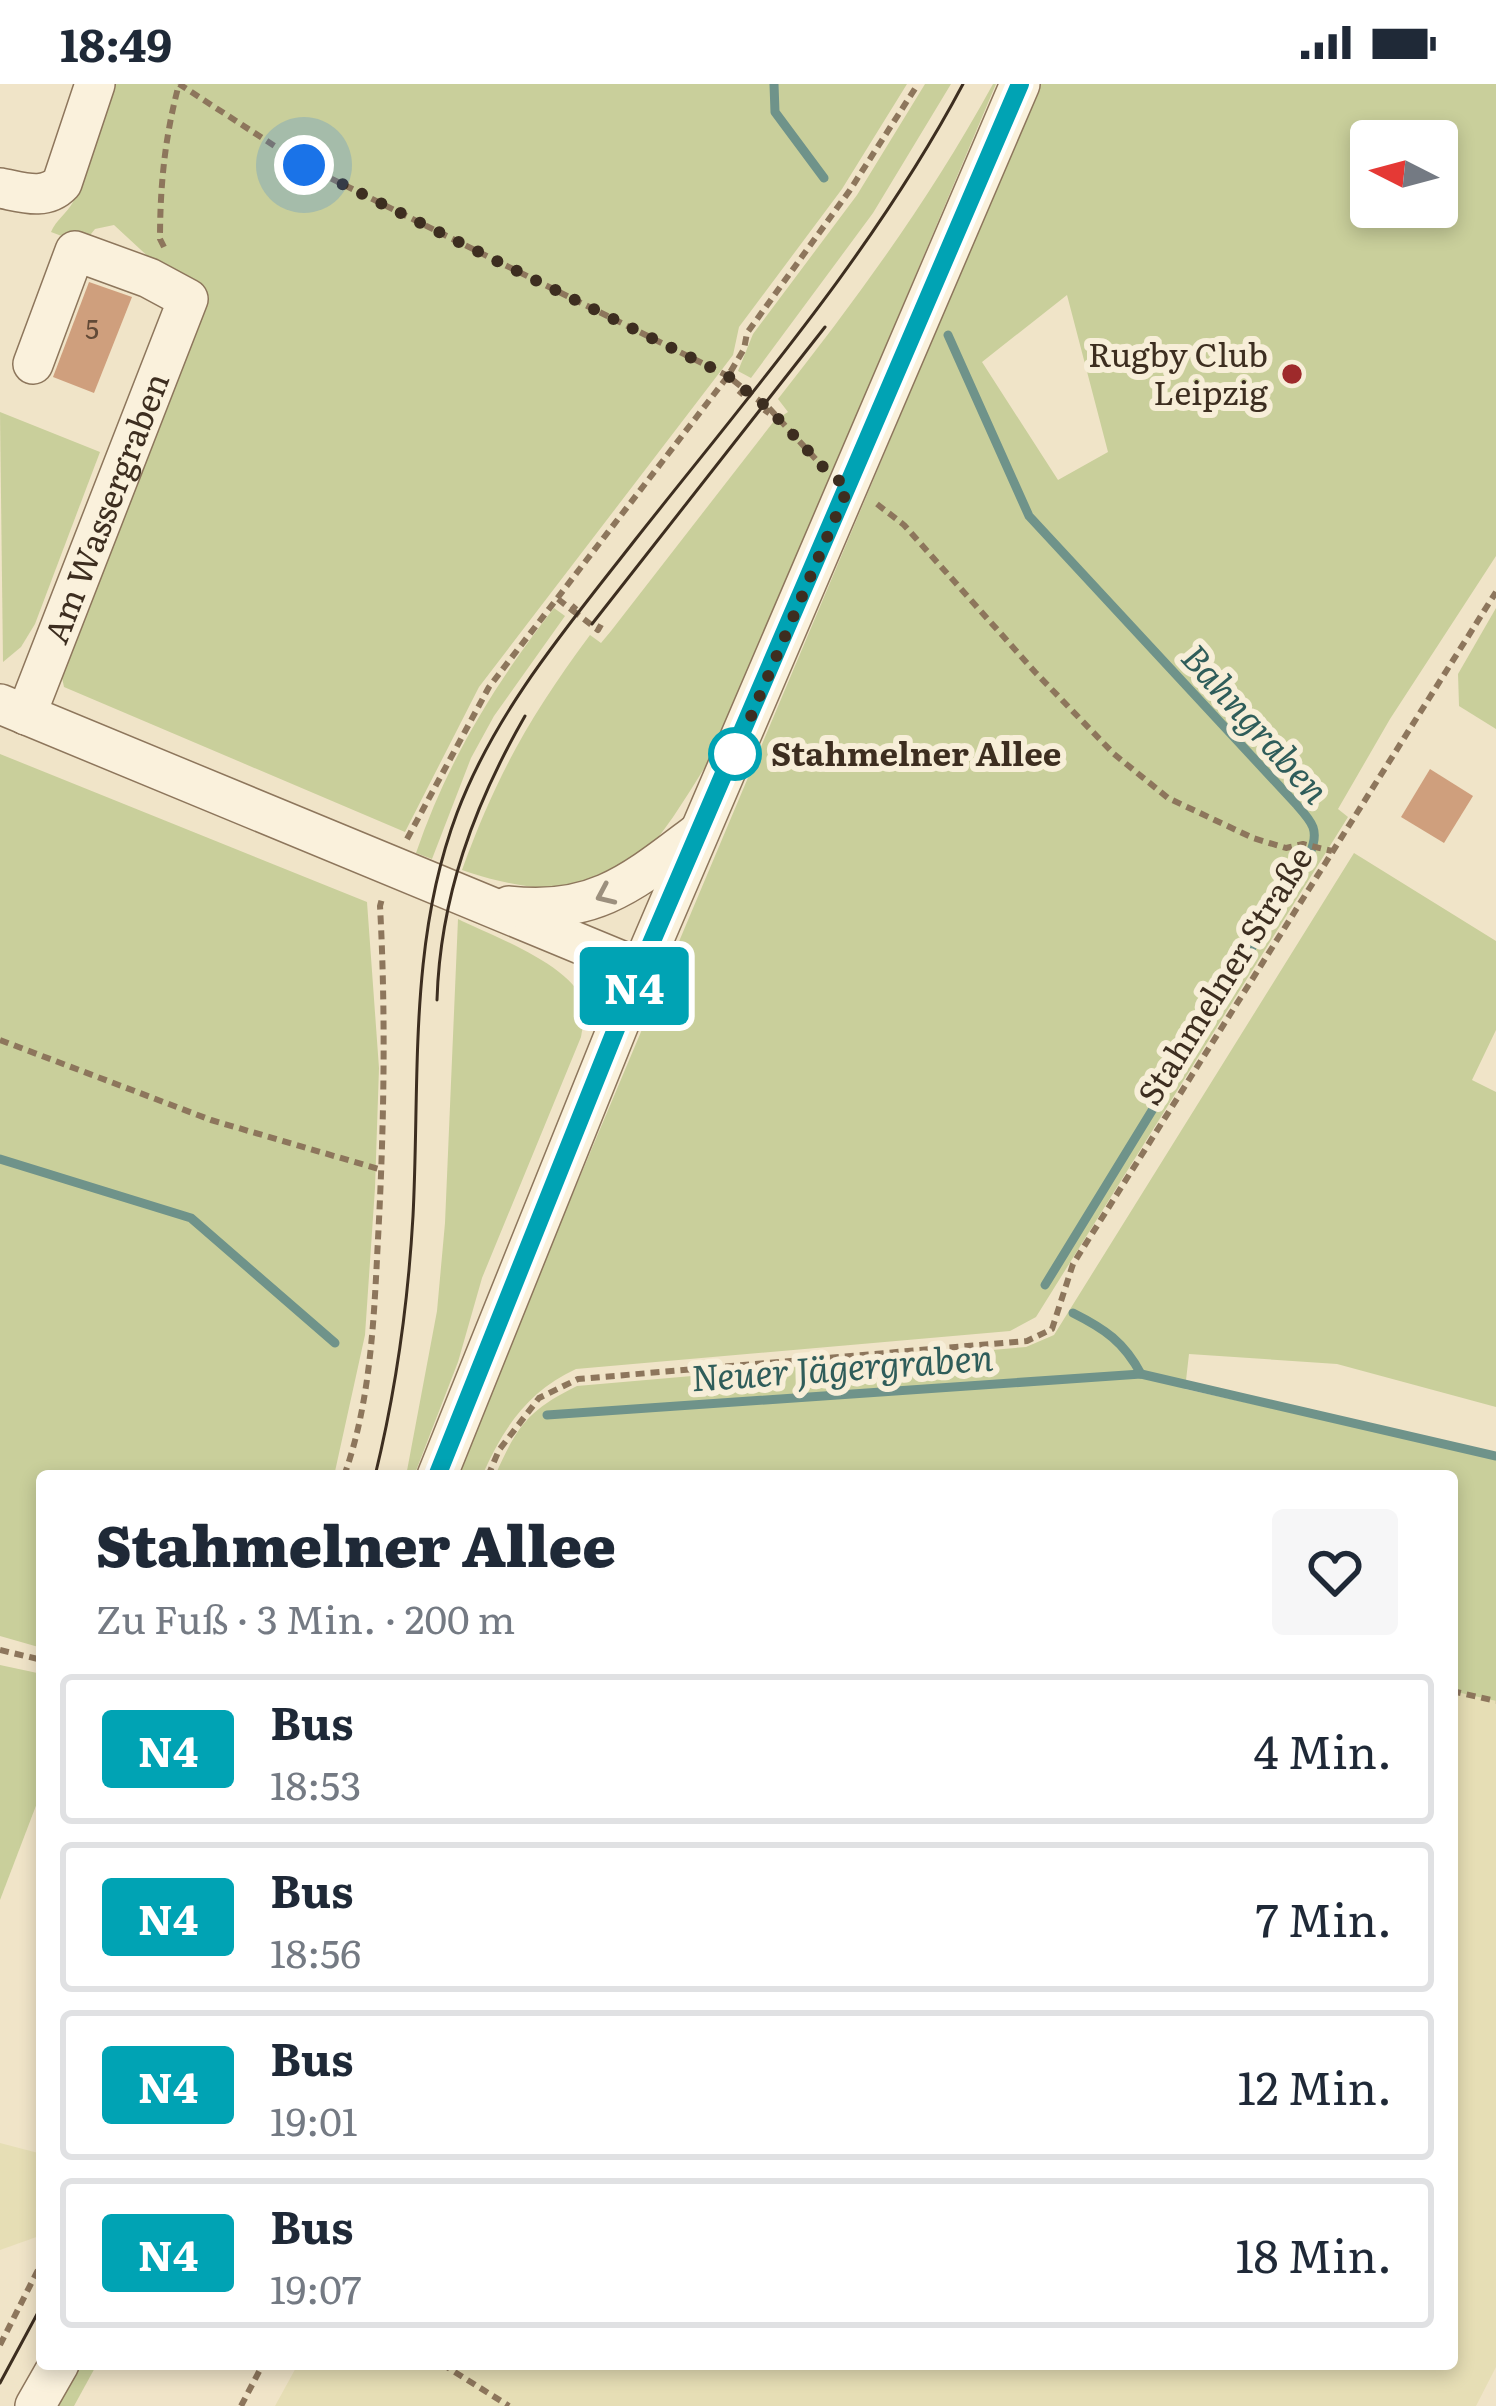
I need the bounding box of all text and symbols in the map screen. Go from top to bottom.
text: 18:49 [60,9,172,76]
north arrow [1350,120,1458,228]
map controls [1350,120,1458,228]
your location [274,135,334,195]
house number: 5 [85,307,99,347]
place label: Rugby Club Leipzig [1088,328,1269,415]
marker: Rugby Club Leipzig [1279,361,1305,387]
street label: Am Wassergraben [29,365,179,650]
water label: Bahngraben [1171,631,1343,814]
place label: Stahmelner Allee [771,727,1061,776]
marker: Stahmelner Allee [710,729,760,779]
street label: Stahmelner Straße [1124,836,1322,1113]
one-way arrow [596,880,617,904]
line badge: N4 [580,947,688,1025]
text: N4 [604,955,664,1017]
water label: Neuer Jägergraben [689,1329,995,1402]
text: Stahmelner Allee [96,1500,616,1585]
button: heart [1272,1509,1398,1635]
text: Zu Fuß · 3 Min. · 200 m [96,1588,515,1646]
text: Bus [270,1687,354,1754]
text: 4 Min. [1254,1716,1392,1783]
text: N4 [138,1718,198,1780]
text: 18:53 [270,1754,361,1812]
text: Bus [270,1855,354,1922]
text: 7 Min. [1256,1884,1392,1951]
text: N4 [138,1886,198,1948]
text: 18:56 [270,1922,361,1980]
text: Bus [270,2023,354,2090]
text: 12 Min. [1237,2052,1392,2119]
text: N4 [138,2054,198,2116]
text: 19:01 [270,2090,358,2148]
text: Bus [270,2191,354,2258]
text: 18 Min. [1235,2220,1392,2287]
text: N4 [138,2222,198,2284]
text: 19:07 [270,2258,362,2316]

